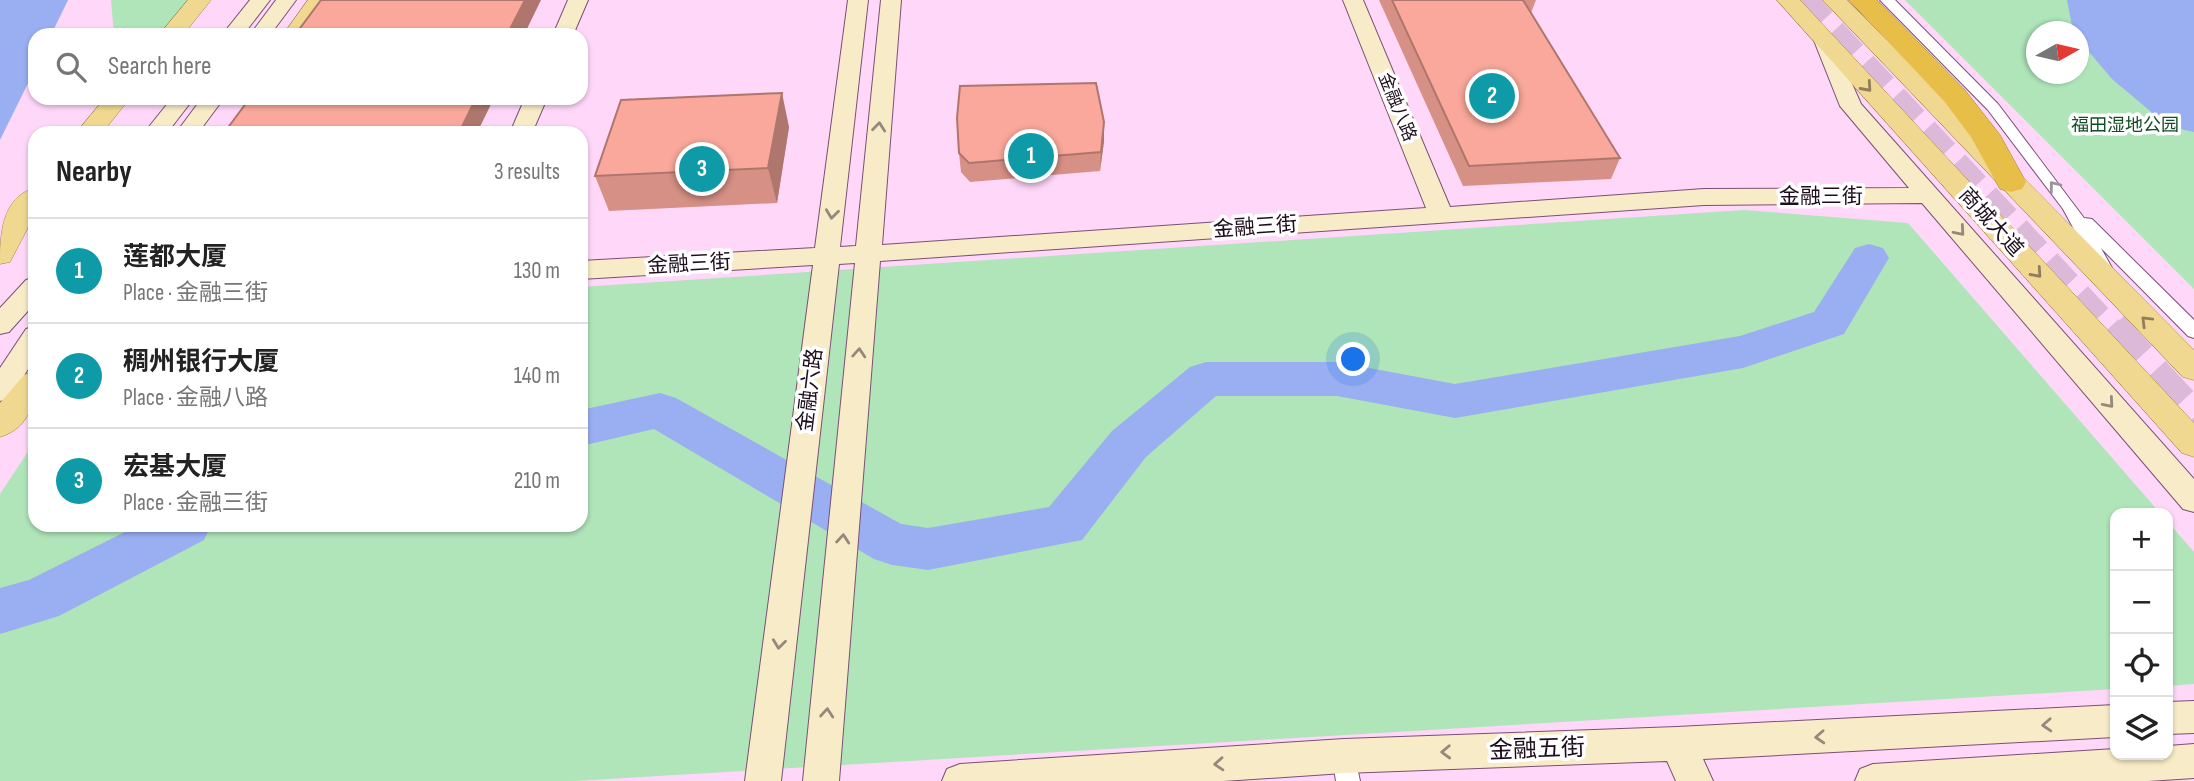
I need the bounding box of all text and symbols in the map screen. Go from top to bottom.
north arrow [2026,21,2089,84]
search box [28,28,588,105]
icon: search [52,48,90,86]
text: Search here [108,51,211,82]
street label: 金融八路 [1374,70,1420,144]
pin: 2 [1469,70,1515,122]
one-way arrow [1859,79,1872,92]
park label: 福田湿地公园 [2071,115,2179,136]
one-way arrow [872,121,887,133]
pin: 1 [1008,130,1054,182]
pin: 3 [679,143,725,195]
text: Nearby [56,154,132,190]
text: 3 results [494,158,560,186]
one-way arrow [2049,181,2062,194]
street label: 商城大道 [1954,182,2028,262]
street label: 金融三街 [1779,184,1863,209]
one-way arrow [825,208,840,220]
street label: 金融三街 [1212,212,1298,242]
one-way arrow [1952,223,1964,236]
text: 莲都大厦 [123,242,227,273]
street label: 金融三街 [646,249,732,279]
text: 1 [74,257,84,285]
text: 130 m [514,257,560,285]
one-way arrow [2029,265,2042,278]
text: Place · 金融三街 [123,279,268,307]
one-way arrow [2142,316,2155,329]
your location [1336,342,1370,376]
text: 稠州银行大厦 [123,347,279,378]
street label: 金融六路 [792,347,828,433]
one-way arrow [851,348,866,359]
text: 2 [74,362,84,390]
text: 140 m [514,362,560,390]
text: Place · 金融八路 [123,384,268,412]
one-way arrow [2101,394,2113,407]
text: 宏基大厦 [123,452,227,483]
text: 3 [74,467,84,495]
text: 210 m [514,467,560,495]
text: Place · 金融三街 [123,489,268,517]
map controls [2110,508,2173,760]
button: + [2110,508,2173,571]
one-way arrow [835,533,850,544]
button: − [2110,571,2173,634]
button: locate [2110,634,2173,697]
one-way arrow [772,638,787,650]
button: layers [2110,697,2173,760]
one-way arrow [819,707,834,718]
one-way arrow [2041,717,2052,732]
one-way arrow [1814,729,1825,744]
street label: 金融五街 [1489,733,1585,765]
one-way arrow [1440,745,1451,760]
one-way arrow [1213,756,1224,771]

